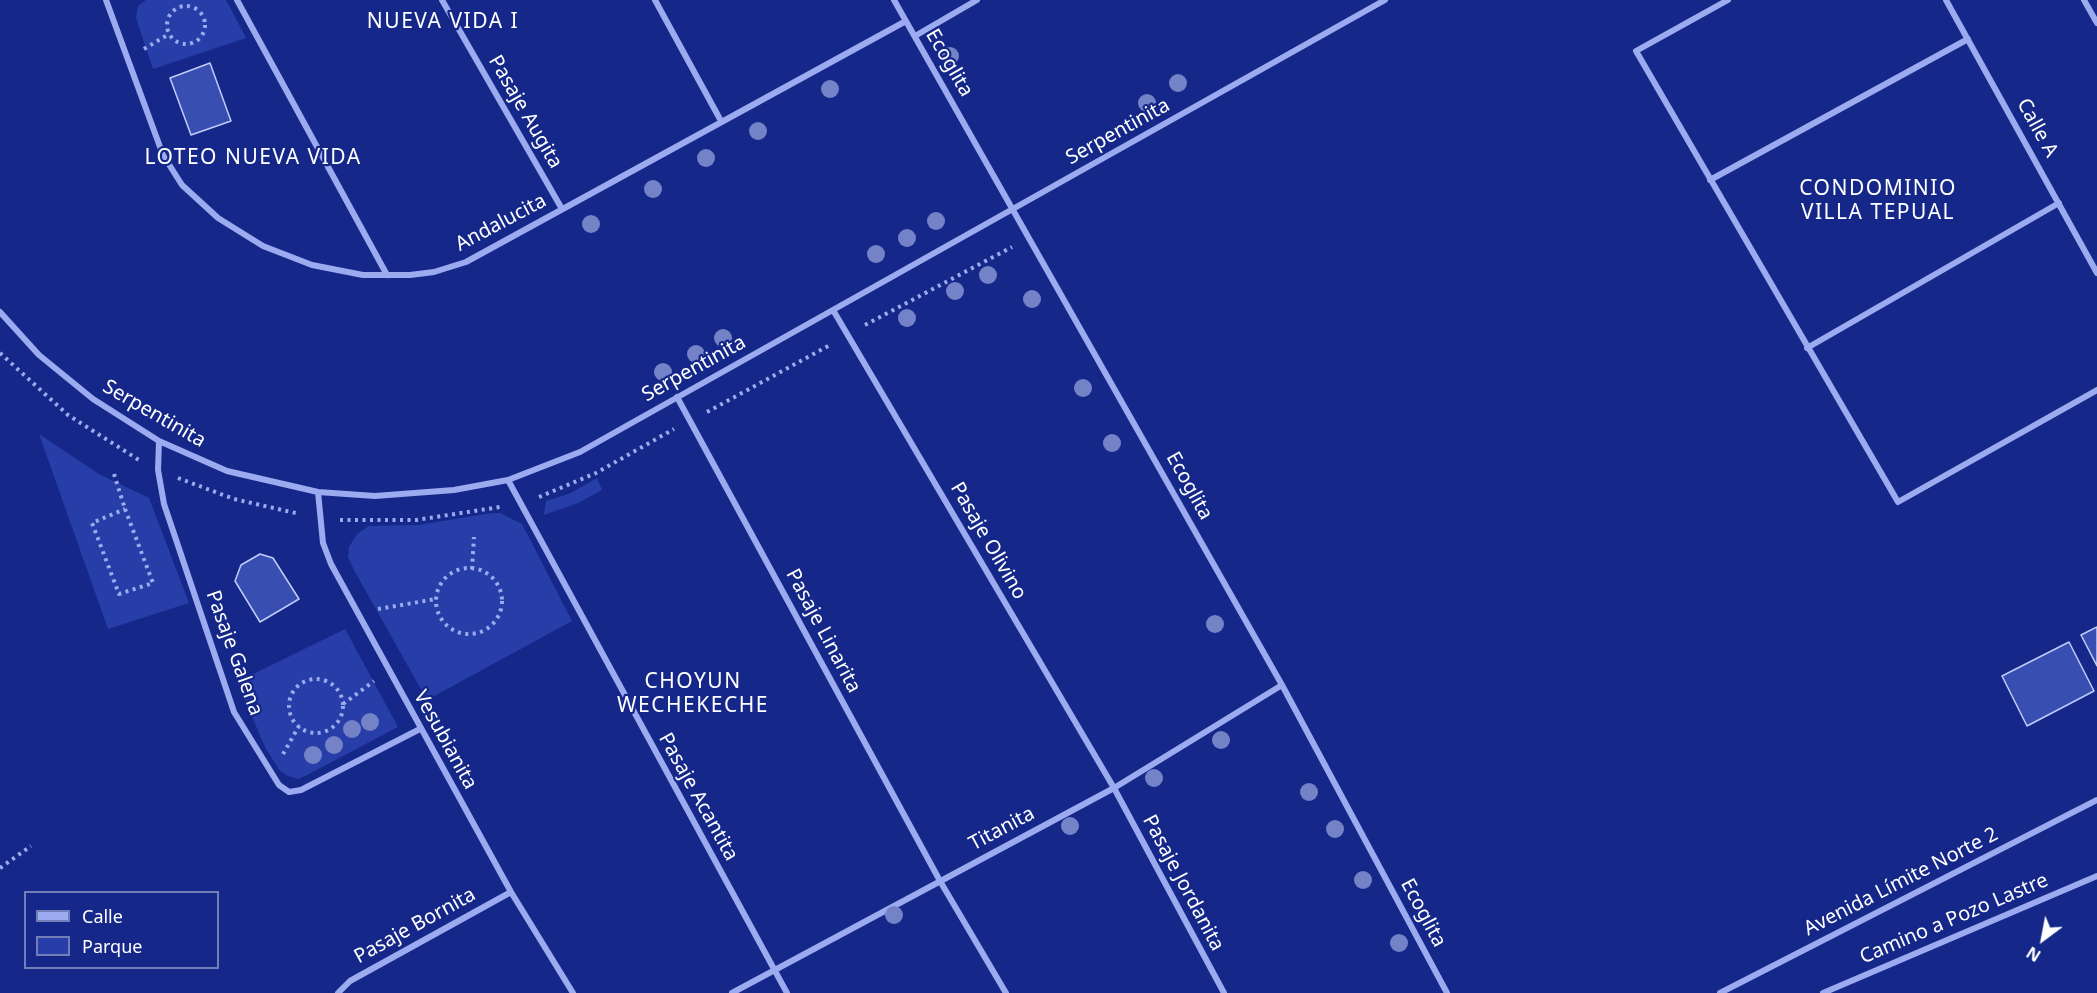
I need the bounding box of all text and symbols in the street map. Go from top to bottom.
district label: NUEVA VIDA I [367,9,519,35]
street label: Ecoglita [920,25,978,101]
street label: Pasaje Augita [483,51,567,173]
street label: Serpentinita [1062,94,1174,170]
street label: Calle A [2011,94,2063,162]
district label: LOTEO NUEVA VIDA [144,145,362,171]
district label: CONDOMINIO VILLA TEPUAL [1799,176,1957,226]
street label: Andalucita [451,189,551,257]
street label: Serpentinita [638,331,750,407]
street label: Serpentinita [98,375,210,453]
street label: Ecoglita [1161,448,1217,524]
street label: Pasaje Olivino [945,478,1031,604]
street label: Pasaje Linarita [780,565,866,697]
street label: Pasaje Galena [200,587,268,719]
district label: CHOYUN WECHEKECHE [617,669,769,719]
street label: Vesubianita [408,686,482,794]
street label: Pasaje Acantita [653,729,743,865]
street label: Titanita [965,802,1039,856]
street label: Pasaje Jordanita [1137,811,1229,955]
street label: Avenida Límite Norte 2 [1800,823,2002,941]
street label: Camino a Pozo Lastre [1856,868,2052,970]
street label: Ecoglita [1395,875,1451,951]
street label: Pasaje Bornita [350,883,480,969]
legend [24,891,219,969]
text: Calle [82,904,123,928]
north arrow [2013,909,2073,969]
text: Parque [82,934,142,958]
text: N [2022,941,2045,967]

